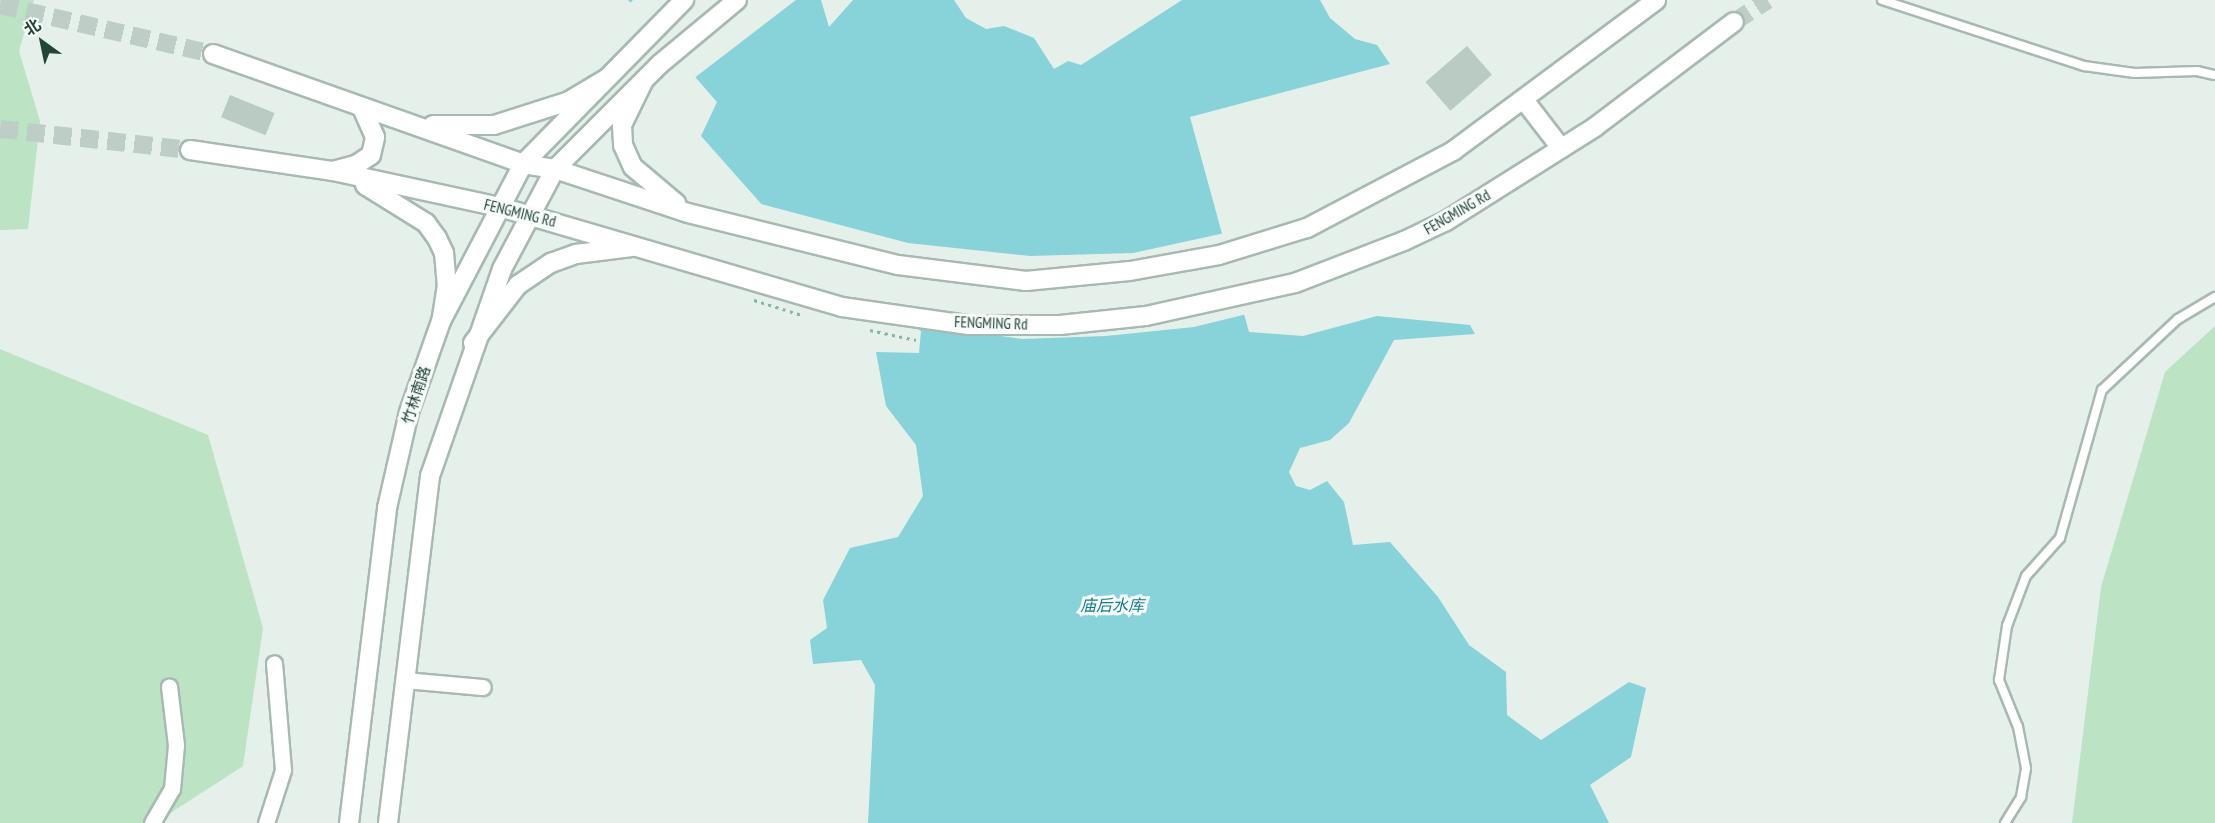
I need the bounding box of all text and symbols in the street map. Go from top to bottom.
north arrow [12,12,72,72]
text: 北 [20,14,44,40]
street label: FENGMING Rd [1421,186,1493,238]
street label: FENGMING Rd [482,195,558,231]
street label: FENGMING Rd [954,313,1028,333]
street label: 竹林南路 [398,364,434,426]
water label: 庙后水库 [1080,595,1144,615]

